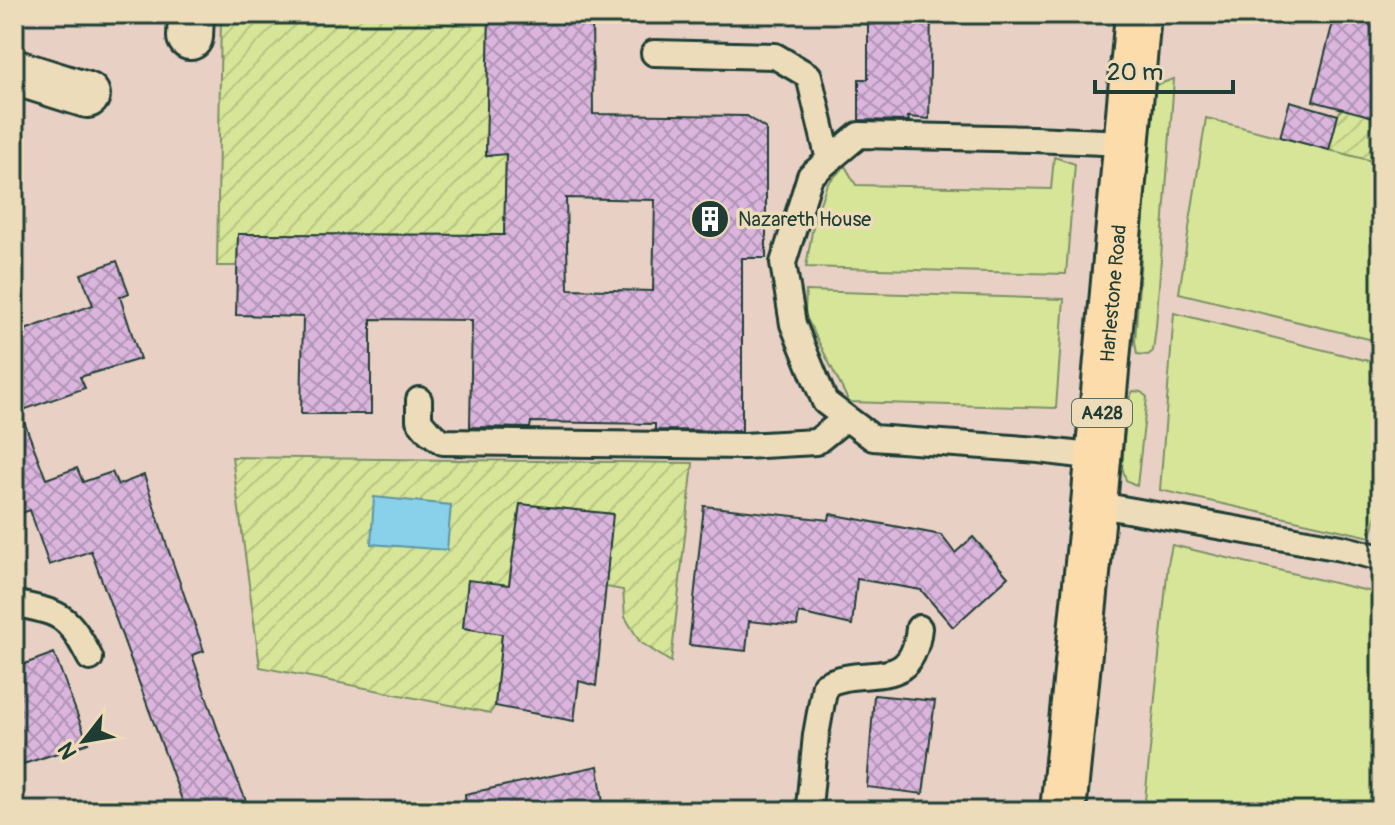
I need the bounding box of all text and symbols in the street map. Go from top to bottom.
scale bar [1095,44,1233,94]
text: 20 m [1107,58,1163,87]
building icon: Nazareth House [689,198,731,240]
place label: Nazareth House [738,207,871,232]
street label: Harlestone Road [1095,223,1132,363]
road number: A428 [1072,399,1132,427]
north arrow [44,701,124,781]
text: N [52,737,84,764]

